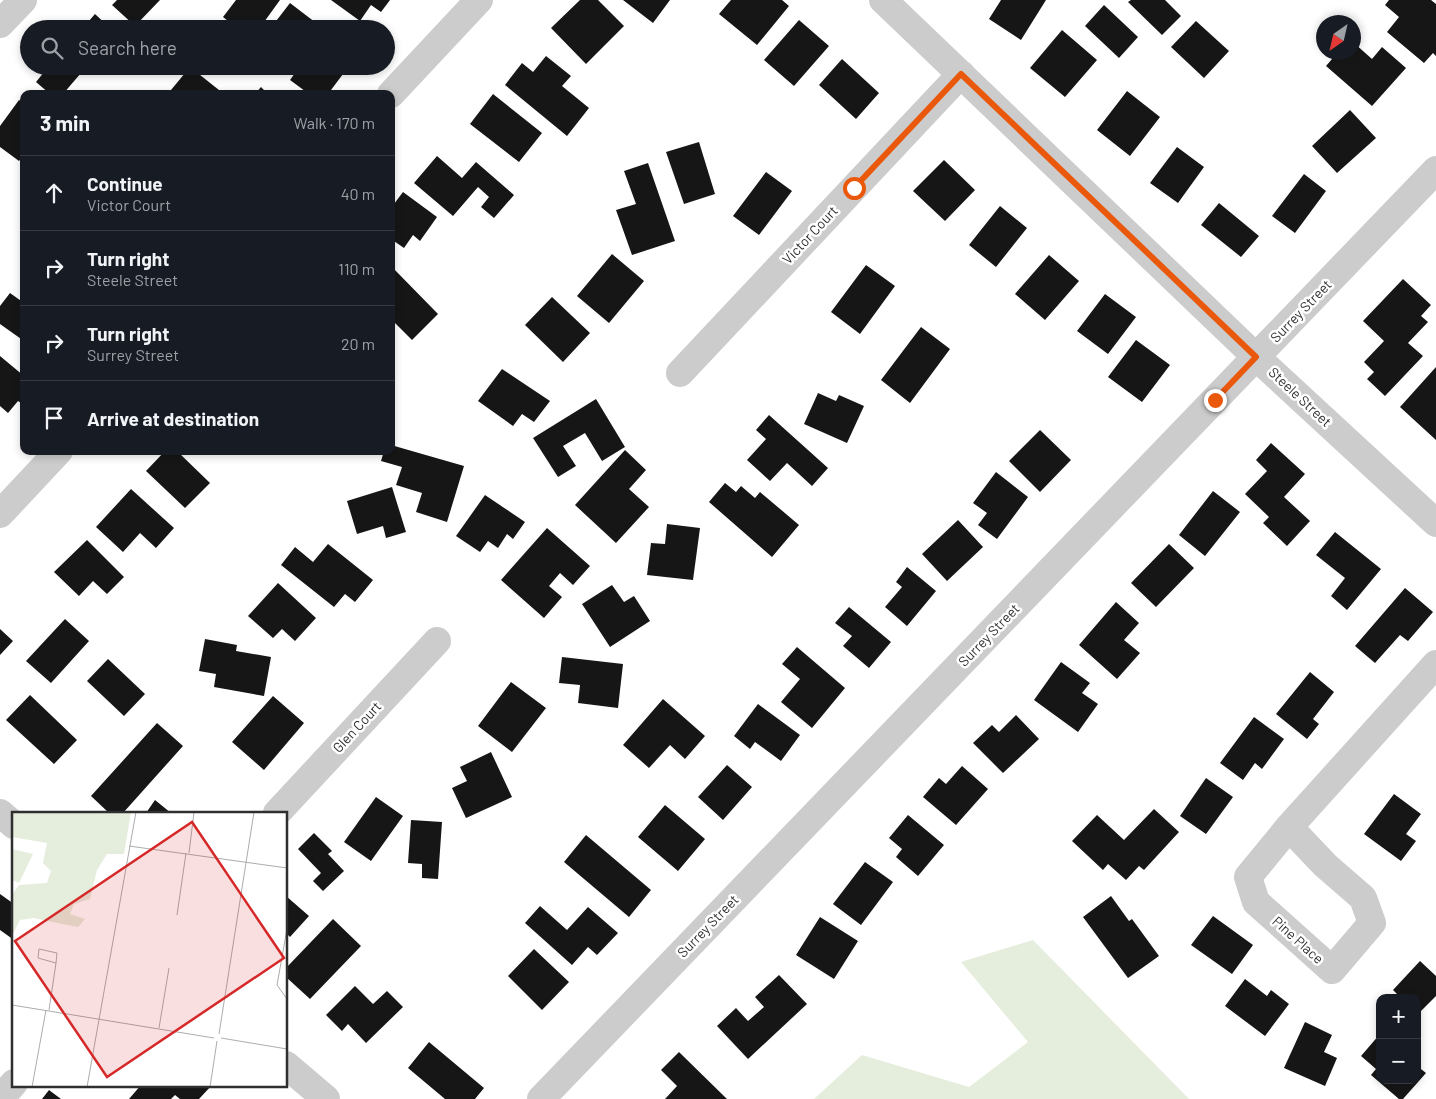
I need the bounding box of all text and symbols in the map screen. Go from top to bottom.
north arrow [1316,15,1361,60]
search box [20,20,395,75]
icon: search [38,34,66,62]
text: Search here [78,36,177,59]
text: 3 min [40,110,90,135]
text: Walk · 170 m [293,113,375,132]
text: Continue [87,172,163,195]
route start [843,177,866,200]
icon: ahead [40,179,68,207]
text: 40 m [341,184,375,203]
text: Victor Court [87,195,171,214]
street label: Victor Court [778,202,841,267]
text: Turn right [87,247,169,270]
icon: right [40,254,68,282]
text: 110 m [338,259,375,278]
text: Steele Street [87,270,178,289]
street label: Surrey Street [1267,276,1335,346]
text: Turn right [87,322,169,345]
icon: right [40,329,68,357]
text: 20 m [341,334,375,353]
text: Surrey Street [87,345,179,364]
street label: Steele Street [1265,363,1335,430]
route end [1204,389,1227,412]
icon: arrive [40,404,68,432]
text: Arrive at destination [87,407,259,430]
street label: Surrey Street [955,600,1023,670]
street label: Glen Court [329,698,385,756]
inset map [12,812,288,1086]
street label: Surrey Street [674,891,742,961]
street label: Pine Place [1269,912,1327,967]
map controls [1376,994,1421,1084]
button: + [1376,994,1421,1039]
button: − [1376,1039,1421,1084]

